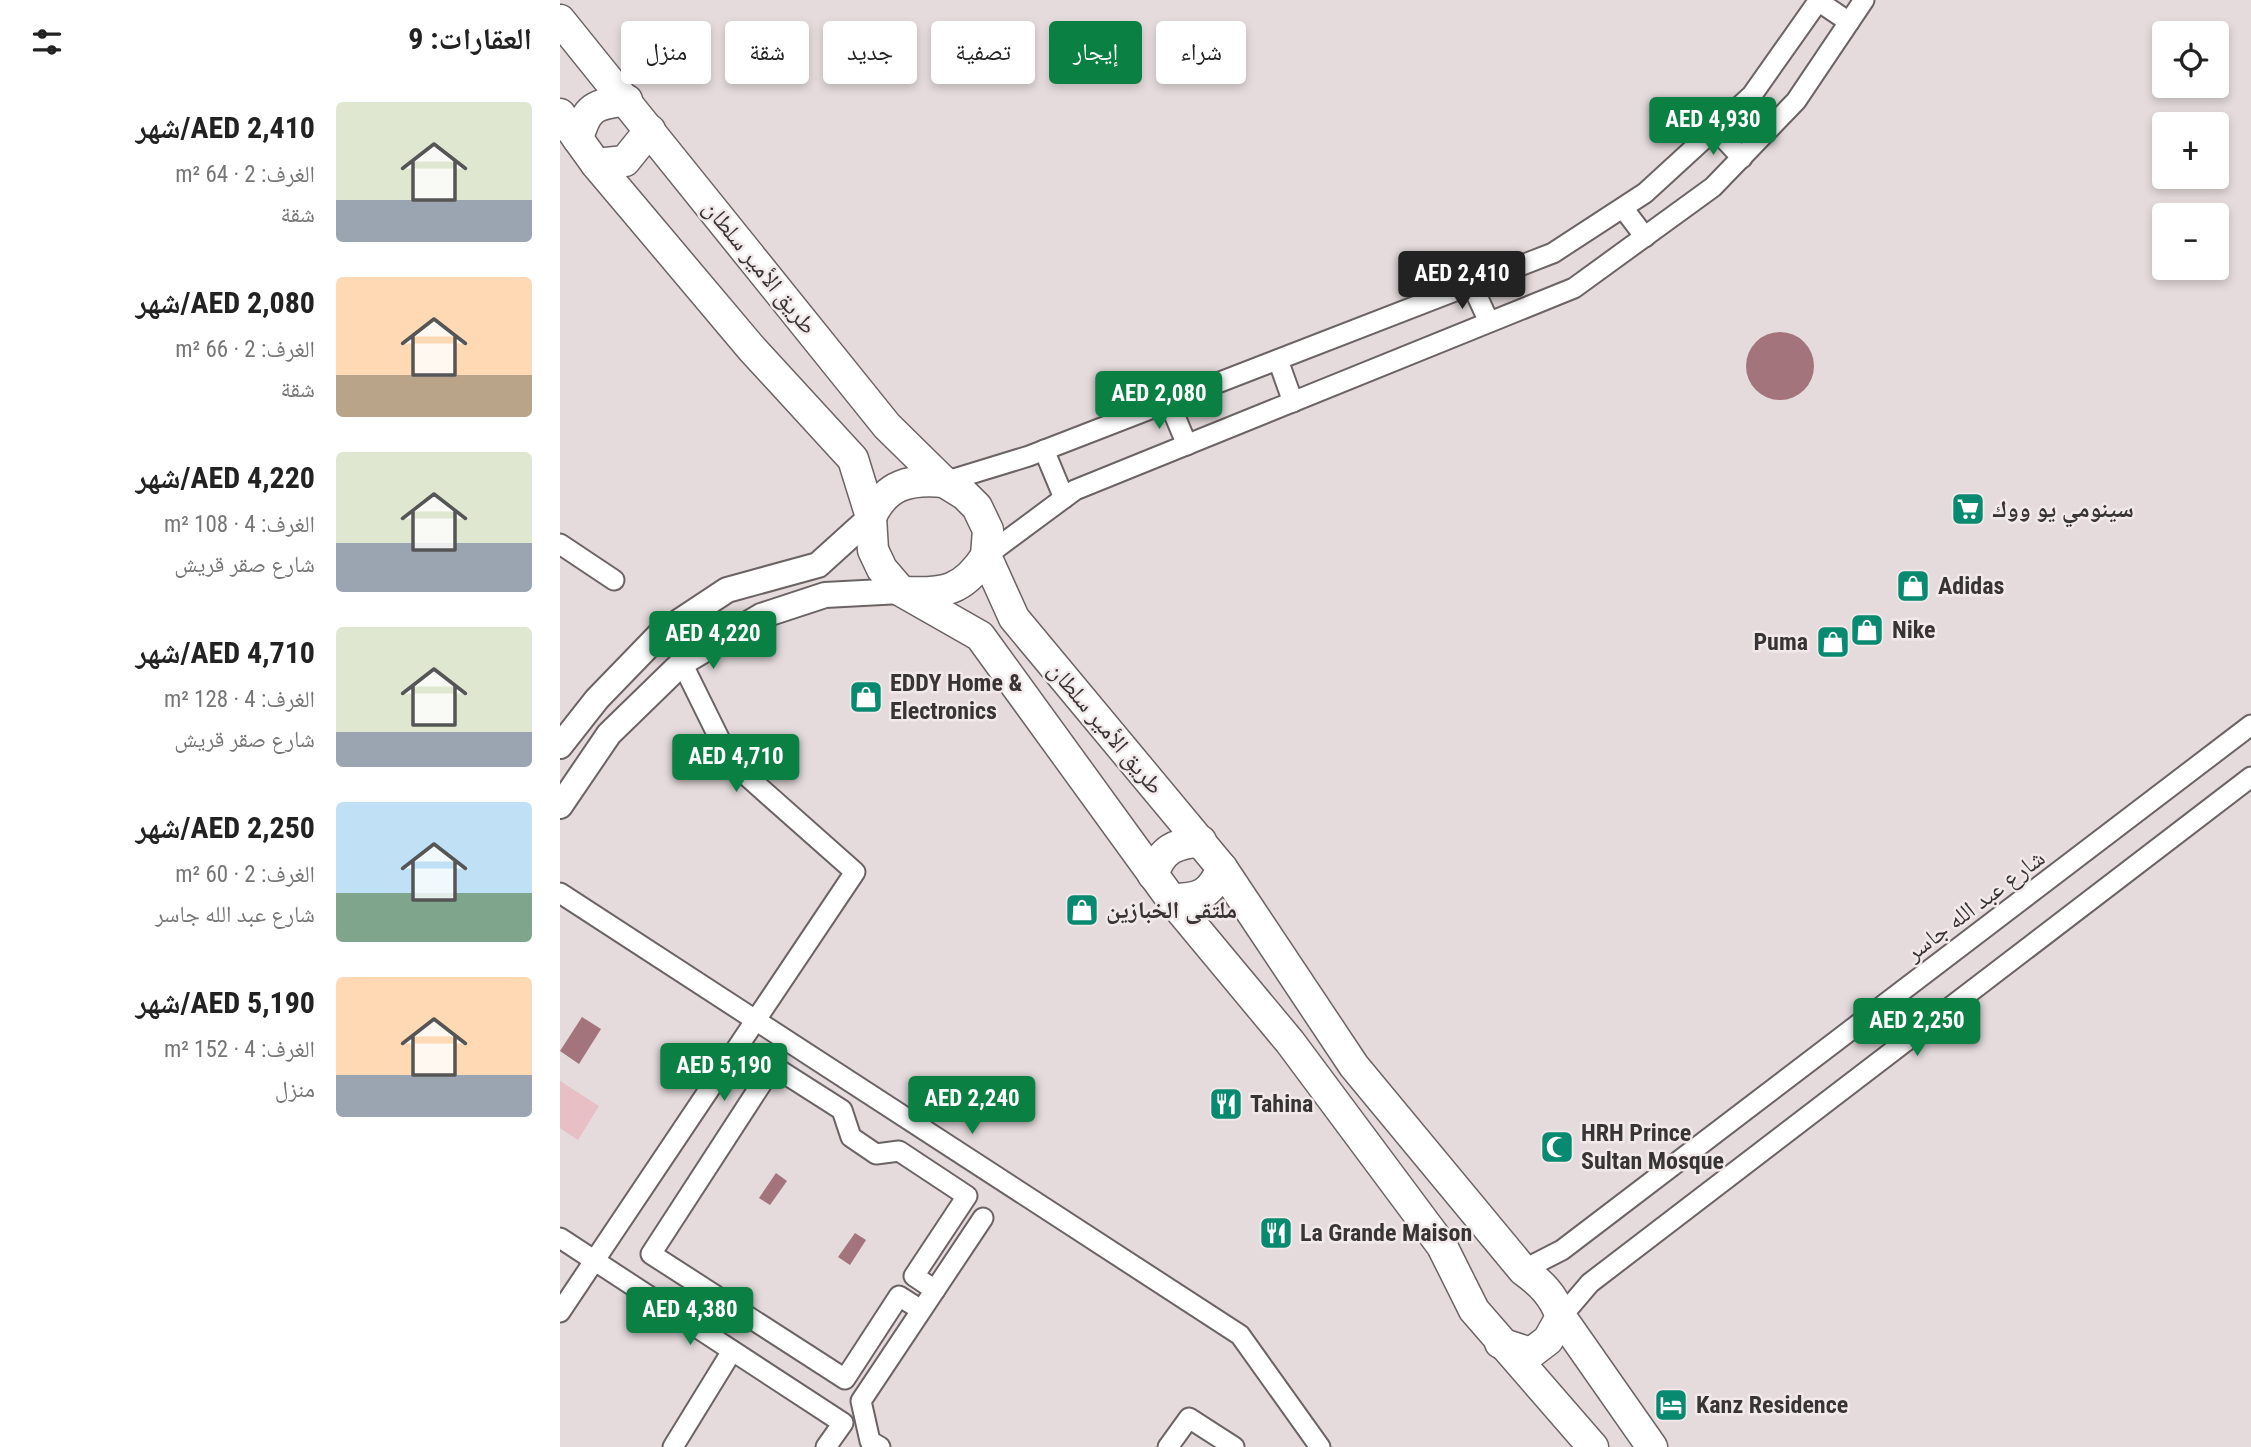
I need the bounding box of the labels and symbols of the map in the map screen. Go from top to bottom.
pin: AED 4,930 [1633,97,1793,157]
street label: طريق الأمير سلطان [697,194,823,340]
pin: AED 2,410 [1382,252,1542,311]
pin: AED 2,080 [1079,372,1239,431]
supermarket icon: سينومي يو ووك [1949,490,1987,528]
place label: سينومي يو ووك [1992,495,2134,528]
shop icon: Adidas [1894,567,1932,605]
place label: Adidas [1938,572,2004,600]
shop icon: Nike [1848,611,1886,649]
pin: AED 4,220 [633,612,793,671]
place label: Nike [1892,616,1935,644]
shop icon: Puma [1814,623,1852,661]
place label: Puma [1753,628,1808,656]
street label: طريق الأمير سلطان [1042,656,1170,800]
place label: EDDY Home & Electronics [890,669,1022,725]
shop icon: EDDY Home & Electronics [847,678,885,716]
pin: AED 4,710 [656,734,816,794]
street label: شارع عبد الله جاسر [1899,844,2051,968]
shop icon: ملتقى الخبازين [1063,891,1101,929]
place label: ملتقى الخبازين [1106,896,1237,924]
pin: AED 2,250 [1837,998,1997,1058]
pin: AED 5,190 [644,1044,804,1103]
pin: AED 2,240 [892,1076,1052,1136]
restaurant icon: Tahina [1207,1085,1245,1123]
place label: Tahina [1250,1090,1313,1118]
place label: HRH Prince Sultan Mosque [1581,1119,1724,1175]
mosque icon: HRH Prince Sultan Mosque [1538,1128,1576,1166]
restaurant icon: La Grande Maison [1257,1214,1295,1252]
place label: La Grande Maison [1300,1219,1472,1247]
pin: AED 4,380 [610,1288,770,1347]
hotel icon: Kanz Residence [1652,1386,1690,1424]
place label: Kanz Residence [1696,1391,1848,1419]

